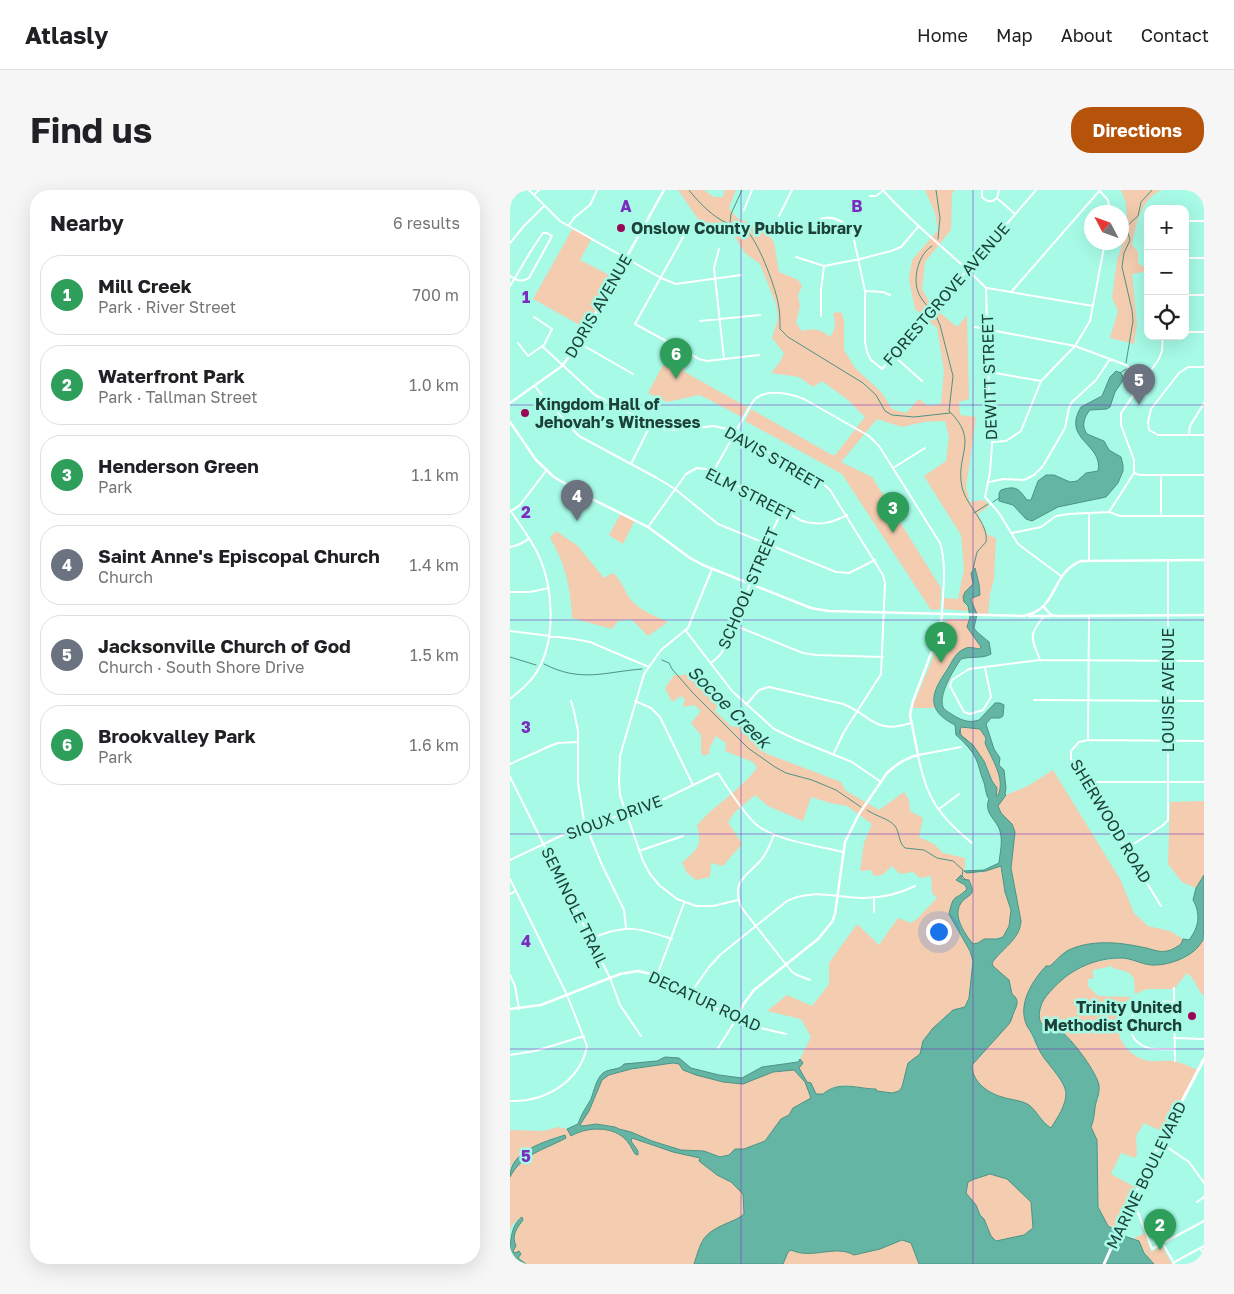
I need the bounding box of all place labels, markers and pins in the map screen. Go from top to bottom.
place label: Onslow County Public Library [631,218,863,238]
marker: Onslow County Public Library [615,222,627,234]
pin: 6 [660,338,692,379]
pin: 5 [1123,364,1155,405]
place label: Kingdom Hall of Jehovah’s Witnesses [535,394,701,432]
marker: Kingdom Hall of Jehovah’s Witnesses [519,407,531,419]
pin: 4 [561,480,593,521]
pin: 3 [877,492,909,533]
pin: 1 [925,622,957,663]
place label: Trinity United Methodist Church [1044,997,1182,1035]
marker: Trinity United Methodist Church [1186,1010,1198,1022]
pin: 2 [1144,1209,1176,1250]

